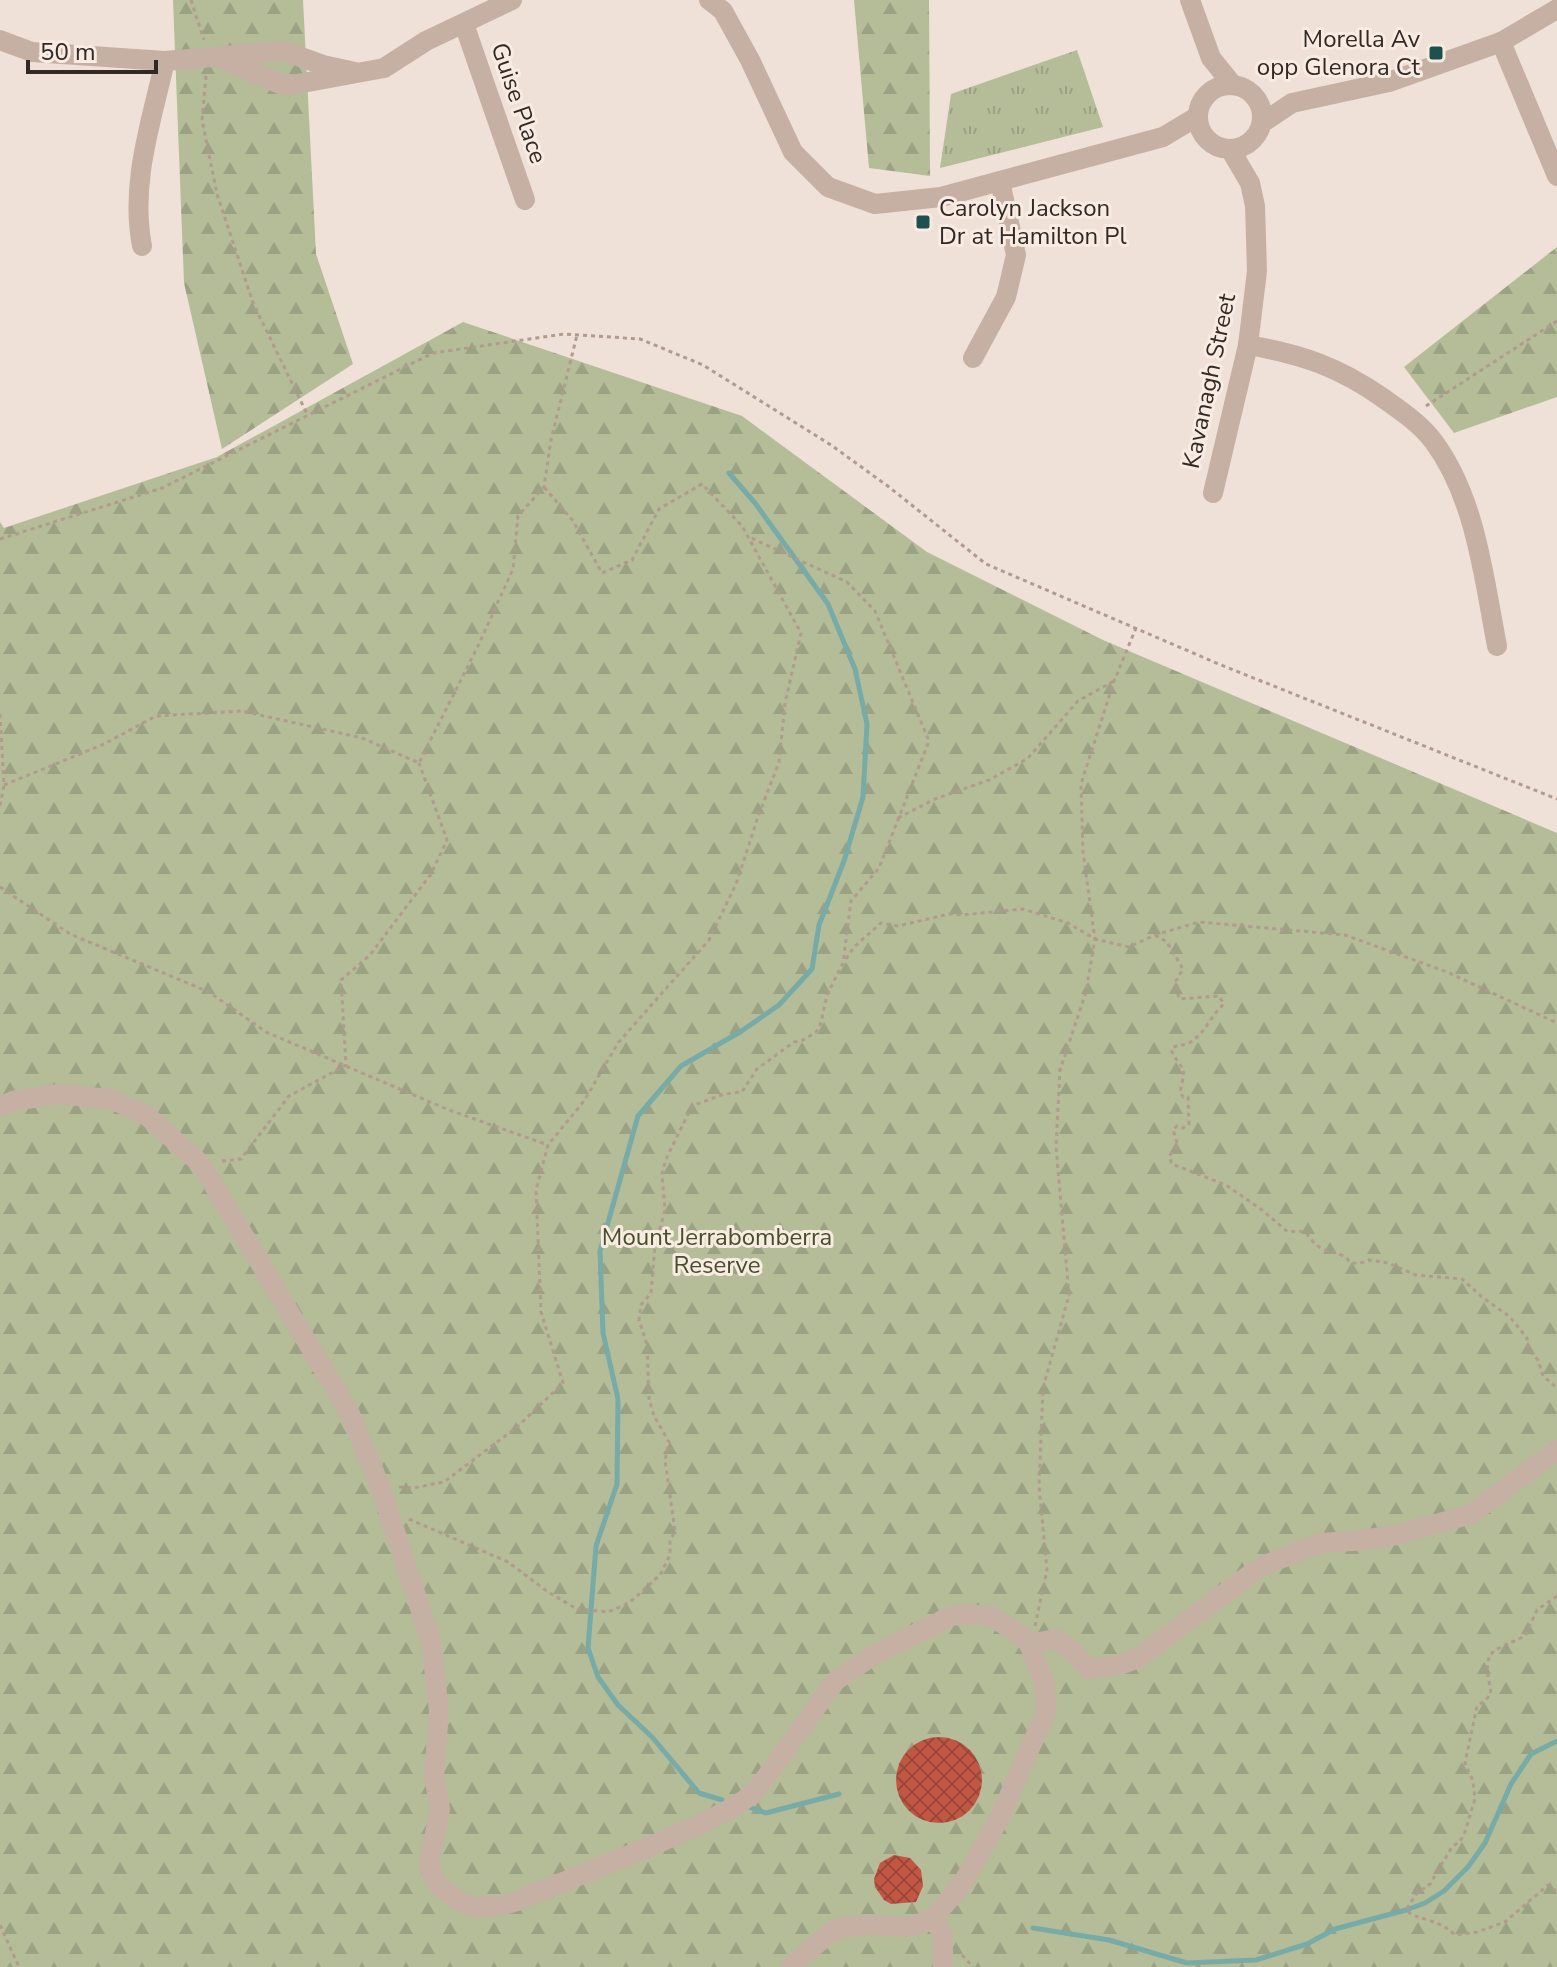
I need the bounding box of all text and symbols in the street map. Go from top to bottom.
place label: Morella Av opp Glenora Ct [1257,23,1421,83]
scale bar [28,24,156,74]
text: 50 m [40,36,96,68]
street label: Guise Place [483,38,555,168]
marker: Morella Av opp Glenora Ct [1427,44,1445,62]
place label: Carolyn Jackson Dr at Hamilton Pl [939,192,1127,252]
marker: Carolyn Jackson Dr at Hamilton Pl [914,213,932,231]
street label: Kavanagh Street [1175,290,1243,471]
park label: Mount Jerrabomberra Reserve [602,1221,832,1281]

